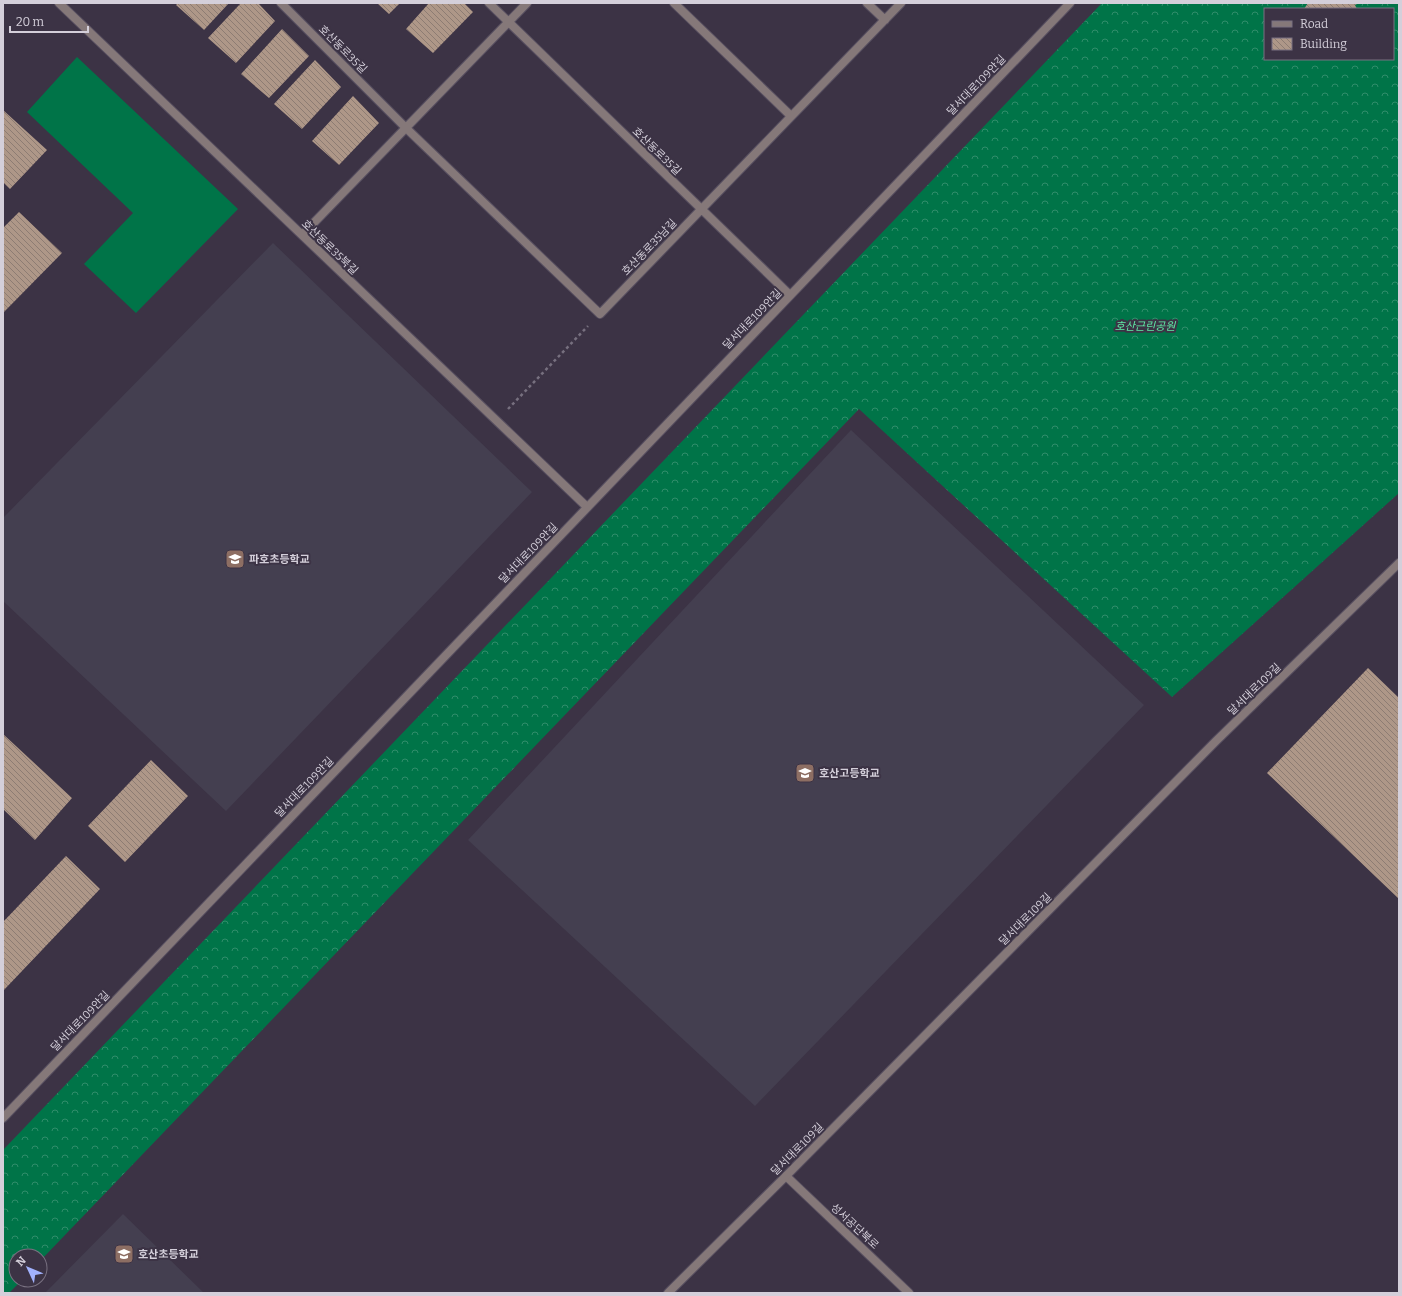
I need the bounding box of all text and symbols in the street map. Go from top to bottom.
scale bar [10,8,88,34]
legend [1264,8,1394,60]
text: 20 m [16,15,45,29]
text: Road [1300,17,1328,31]
street label: 호산동로35길 [316,23,369,76]
text: Building [1300,37,1347,51]
street label: 달서대로109안길 [944,53,1008,118]
street label: 호산동로35길 [630,125,684,178]
street label: 호산동로35북길 [299,217,360,277]
street label: 호산동로35남길 [619,217,679,278]
street label: 달서대로109안길 [720,287,784,352]
park label: 호산근린공원 [1115,320,1176,333]
street label: 달서대로109안길 [496,521,560,586]
school or university icon: 파호초등학교 [224,548,246,570]
place label: 파호초등학교 [249,553,310,566]
street label: 달서대로109길 [1225,661,1284,718]
street label: 달서대로109안길 [272,755,336,820]
school or university icon: 호산고등학교 [794,762,816,784]
place label: 호산고등학교 [819,767,880,780]
street label: 달서대로109길 [997,891,1054,948]
street label: 달서대로109안길 [48,989,112,1054]
street label: 달서대로109길 [769,1121,826,1178]
street label: 성서공단북로 [828,1201,881,1252]
school or university icon: 호산초등학교 [113,1243,135,1265]
north arrow [8,1248,48,1288]
place label: 호산초등학교 [138,1248,199,1261]
text: N [14,1253,29,1269]

